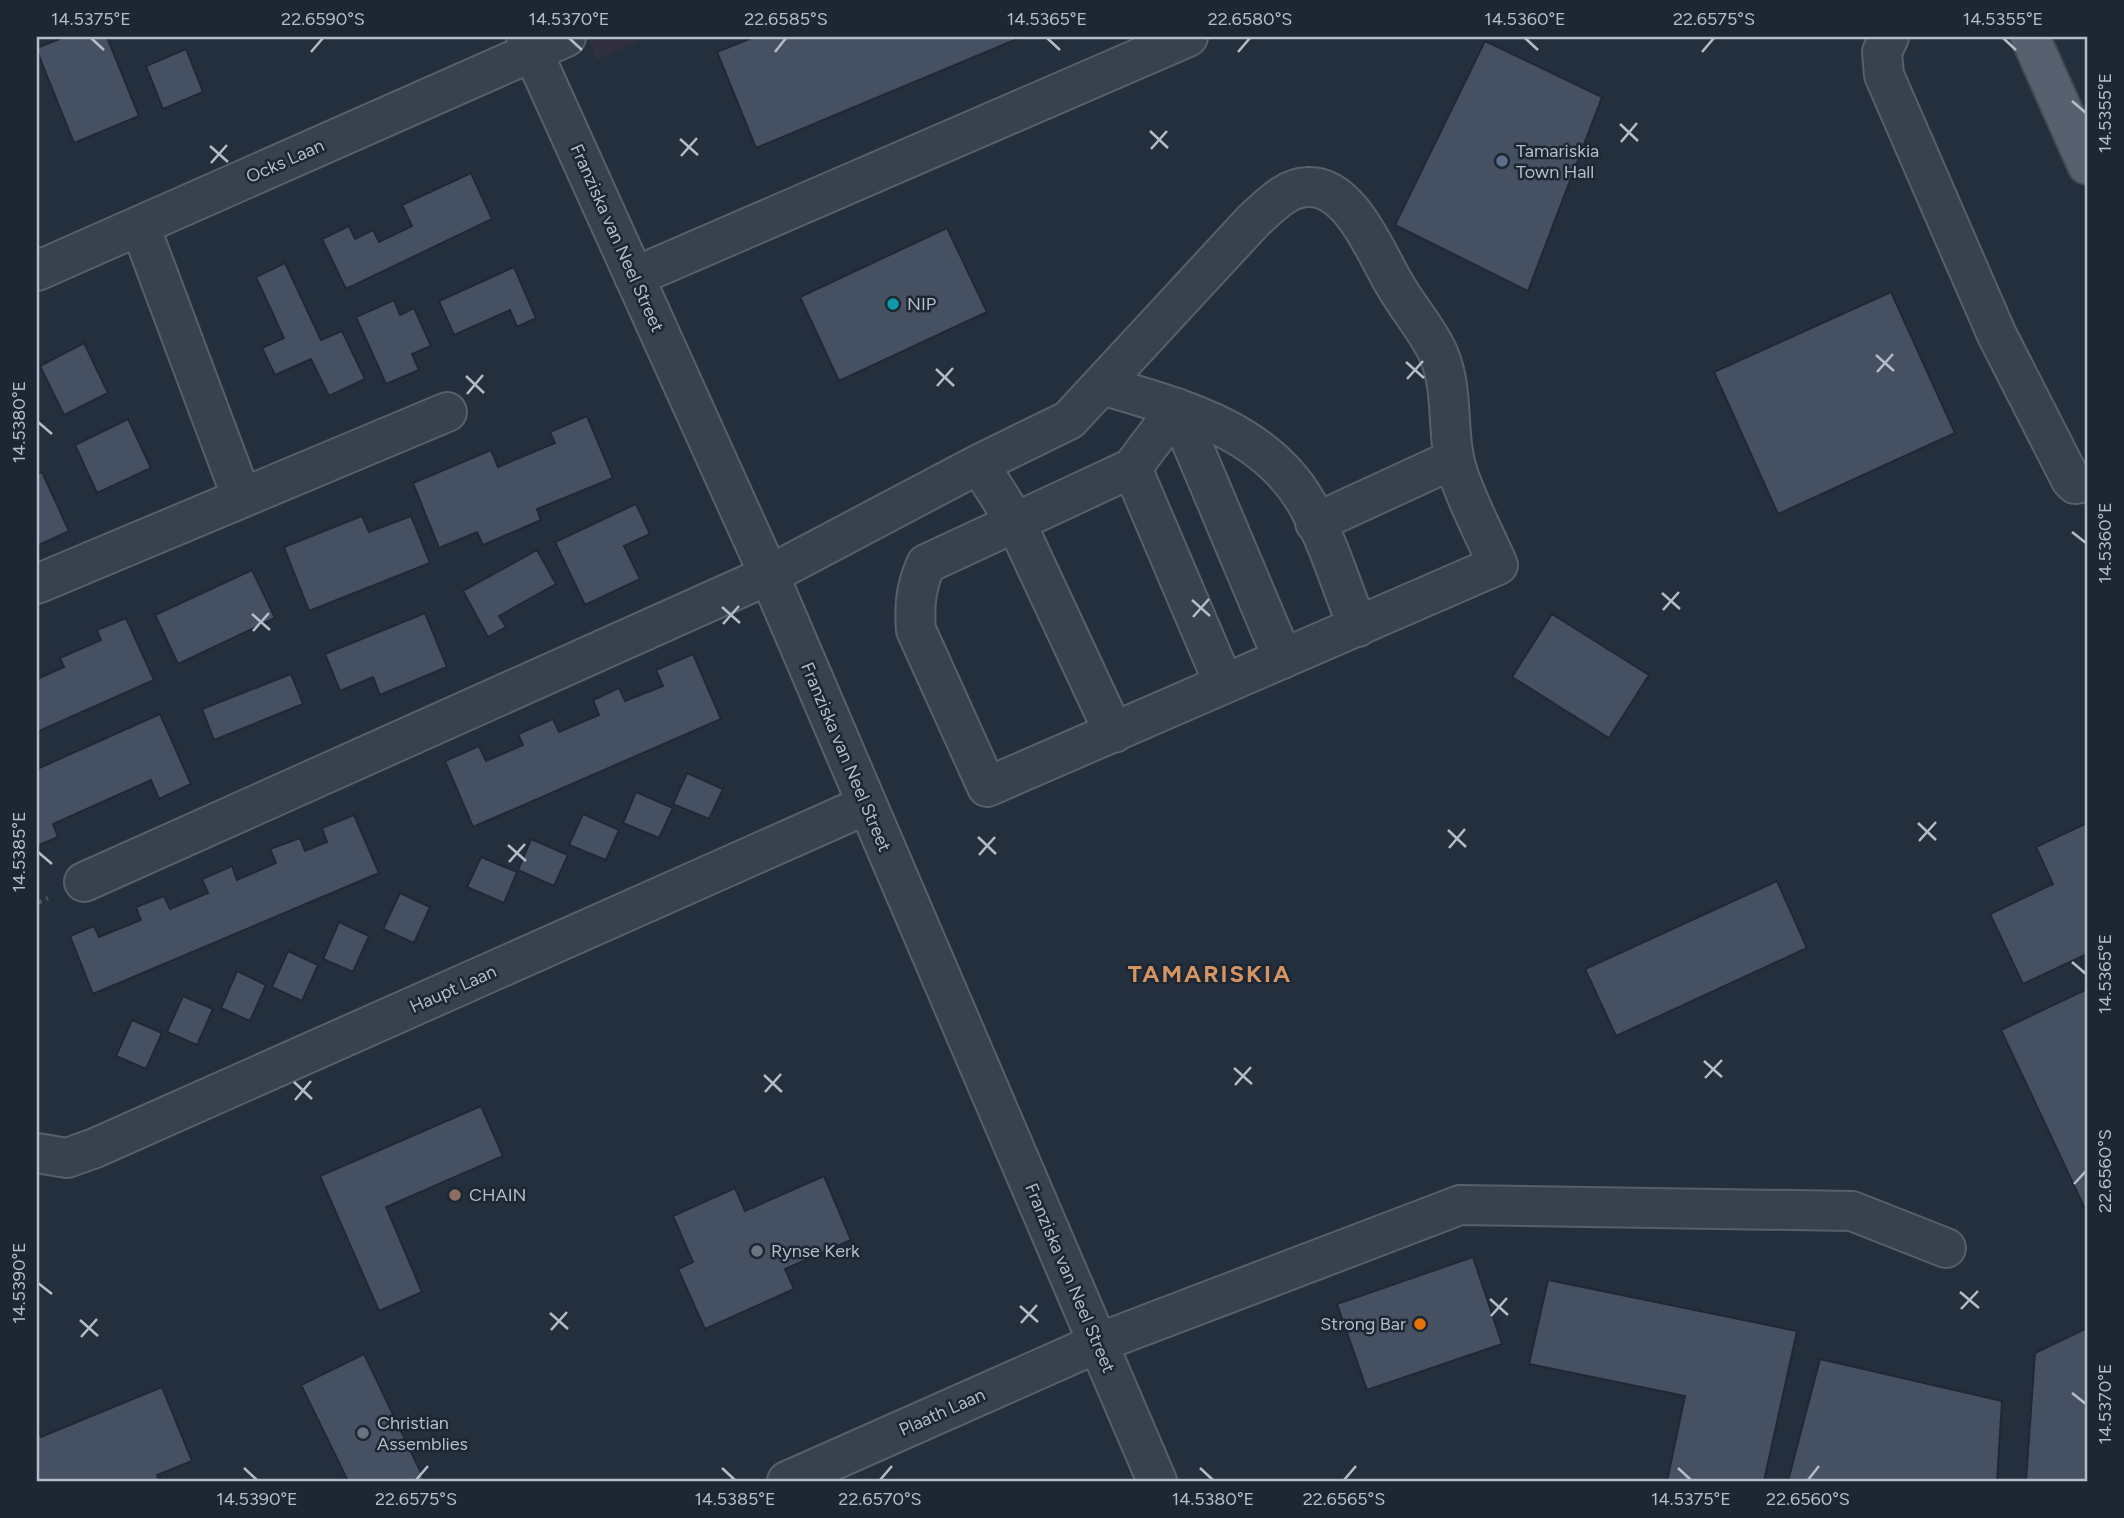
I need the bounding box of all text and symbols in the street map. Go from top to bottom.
text: 14.5375°E [51,8,131,30]
text: 22.6590°S [281,8,365,30]
text: 14.5370°E [529,8,610,30]
text: 22.6585°S [744,8,828,30]
text: 14.5365°E [1007,8,1087,30]
text: 22.6580°S [1208,8,1292,30]
text: 14.5360°E [1484,8,1566,30]
text: 22.6575°S [1673,8,1755,30]
text: 14.5355°E [1963,8,2043,30]
text: 14.5355°E [2094,73,2116,153]
street label: Ocks Laan [243,134,327,188]
street label: Franziska van Neel Street [566,140,669,336]
place label: Tamariskia Town Hall [1516,140,1599,183]
marker: Tamariskia Town Hall [1494,153,1510,169]
place label: NIP [907,293,936,315]
marker: NIP [885,296,901,312]
text: 14.5380°E [8,381,30,463]
text: 14.5360°E [2094,502,2116,584]
street label: Franziska van Neel Street [796,659,896,855]
text: 14.5385°E [8,811,30,893]
text: 14.5365°E [2094,934,2116,1014]
district label: TAMARISKIA [1128,959,1292,988]
street label: Haupt Laan [406,960,500,1018]
text: 22.6560°S [2094,1129,2116,1213]
street label: Franziska van Neel Street [1020,1180,1120,1376]
place label: CHAIN [469,1184,527,1206]
marker: CHAIN [447,1187,463,1203]
place label: Rynse Kerk [771,1240,860,1262]
text: 14.5390°E [8,1242,30,1324]
marker: Rynse Kerk [749,1243,765,1259]
place label: Strong Bar [1320,1313,1406,1335]
marker: Strong Bar [1412,1316,1428,1332]
text: 14.5370°E [2094,1364,2116,1445]
street label: Plaath Laan [896,1383,988,1441]
place label: Christian Assemblies [377,1412,468,1455]
marker: Christian Assemblies [355,1425,371,1441]
text: 14.5390°E [216,1488,298,1510]
text: 22.6575°S [375,1488,457,1510]
text: 14.5385°E [694,1488,776,1510]
text: 22.6570°S [838,1488,922,1510]
text: 14.5380°E [1172,1488,1254,1510]
text: 22.6565°S [1303,1488,1385,1510]
text: 14.5375°E [1651,1488,1731,1510]
text: 22.6560°S [1766,1488,1850,1510]

